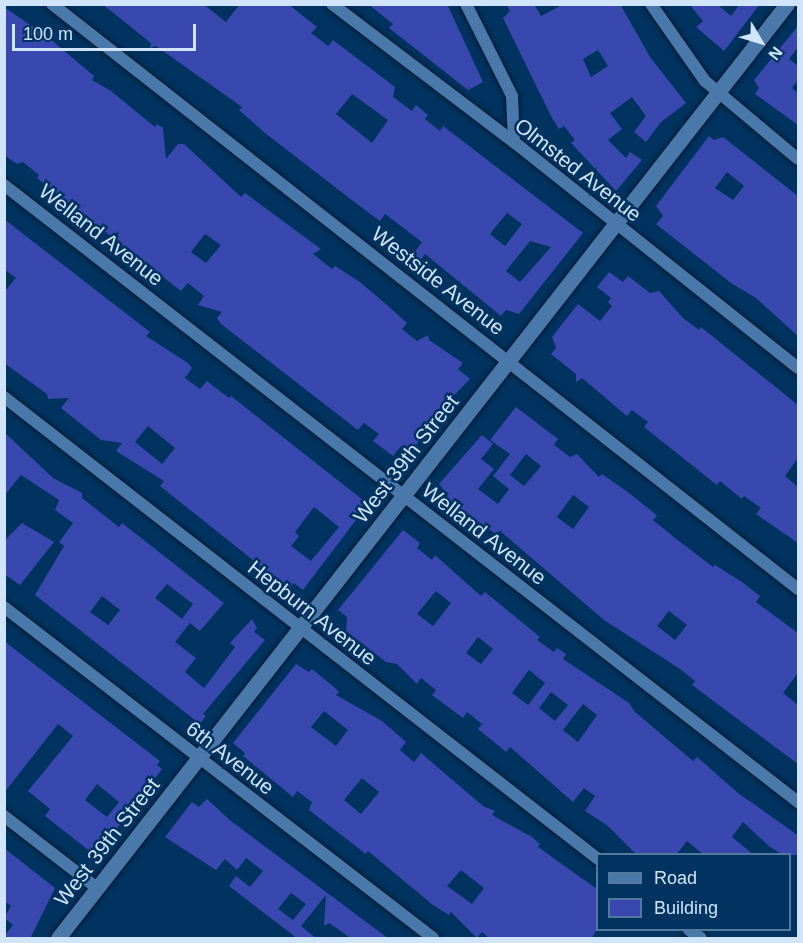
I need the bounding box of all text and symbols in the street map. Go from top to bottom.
scale bar [15,12,200,50]
north arrow [731,12,791,72]
text: 100 m [23,24,73,44]
text: N [765,44,786,63]
street label: Olmsted Avenue [509,112,647,228]
street label: Welland Avenue [33,178,169,292]
street label: Westside Avenue [366,221,510,341]
street label: West 39th Street [348,390,464,528]
street label: Welland Avenue [416,477,552,591]
street label: Hepburn Avenue [242,555,382,671]
street label: 6th Avenue [181,715,279,801]
street label: West 39th Street [49,773,165,911]
legend [596,853,791,931]
text: Road [654,868,697,888]
text: Building [654,898,718,918]

